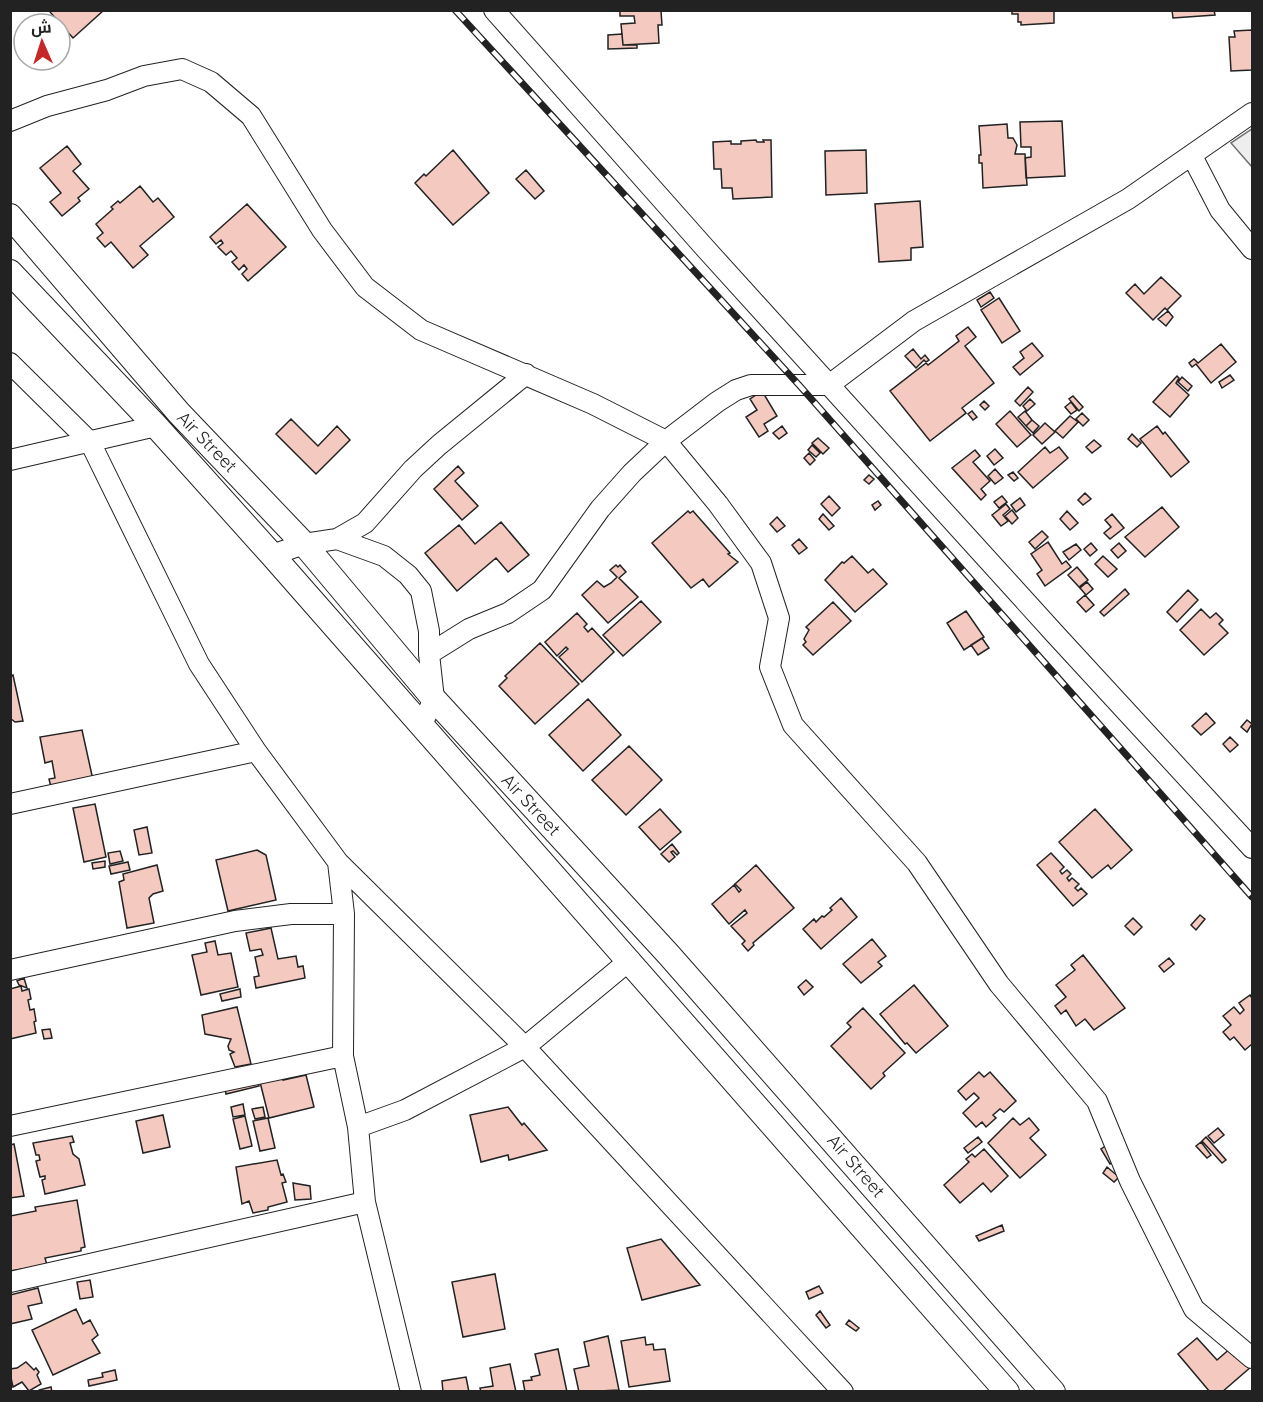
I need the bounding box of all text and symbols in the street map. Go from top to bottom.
north arrow [12,12,72,72]
text: ش [30,16,52,38]
street label: Air Street [173,406,242,477]
street label: Air Street [497,769,566,840]
street label: Air Street [823,1129,890,1202]

